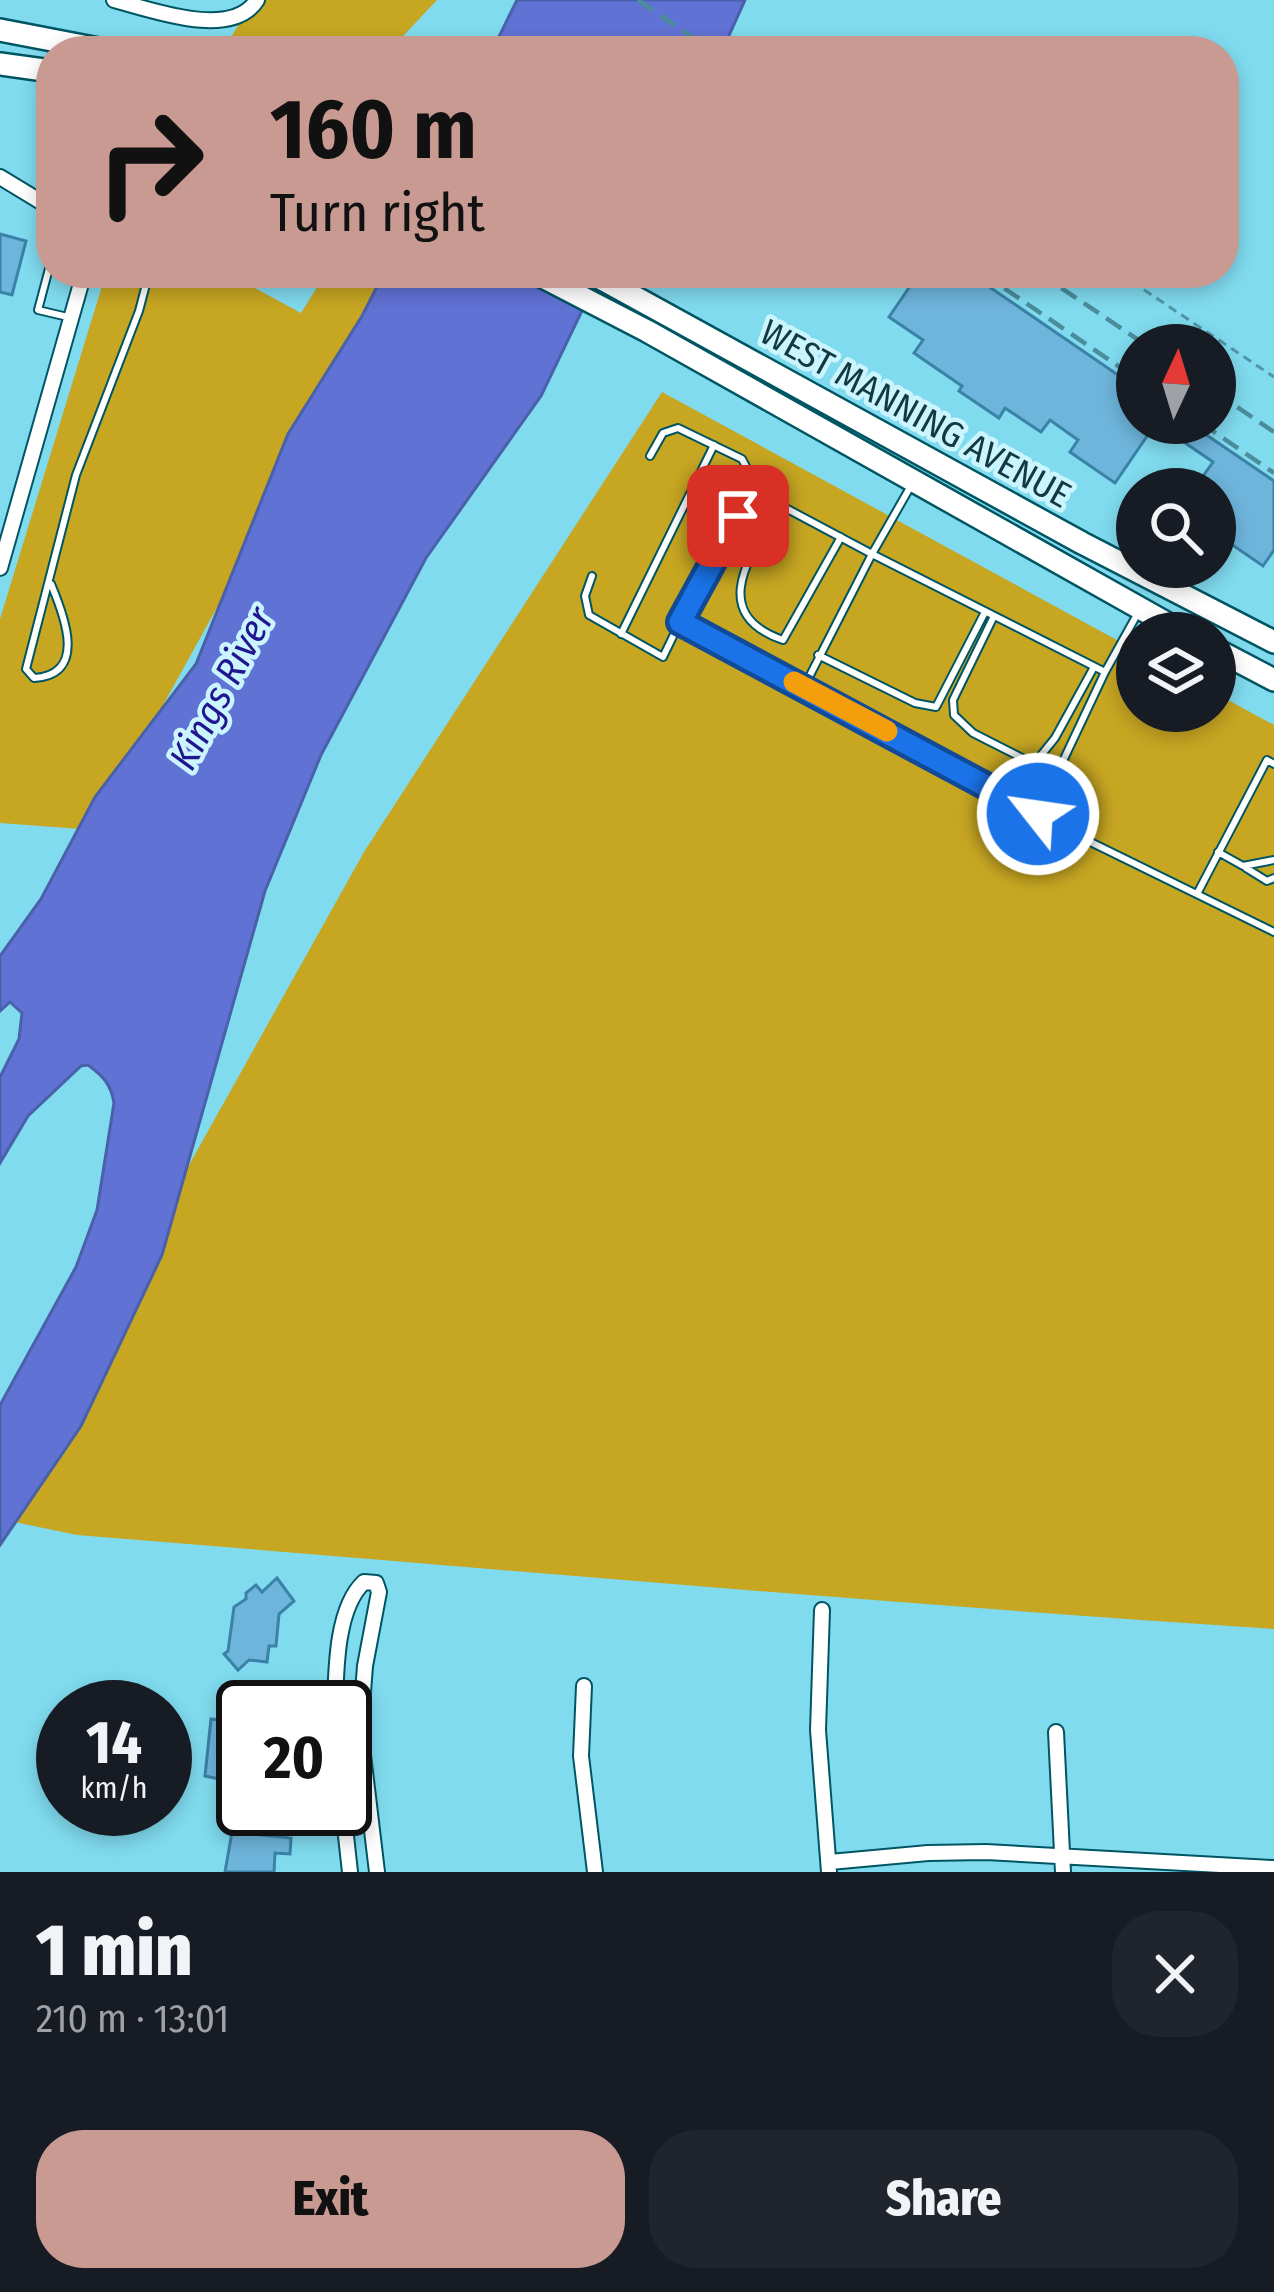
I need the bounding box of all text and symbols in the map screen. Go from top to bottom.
text: 160 m [270,79,477,180]
icon: right [72,84,228,240]
text: Turn right [270,181,485,245]
street label: WEST MANNING AVENUE [753,310,1078,517]
north arrow [1116,324,1236,444]
map controls [1116,324,1236,732]
pin [687,465,789,567]
button: search [1116,468,1236,588]
icon: arrive [705,483,771,549]
water label: Kings River [160,598,284,777]
button: layers [1116,612,1236,732]
position arrow [975,751,1101,877]
speed limit sign: 20 [216,1680,372,1836]
text: 14 [86,1707,142,1779]
text: km/h [81,1770,147,1806]
text: 1 min [36,1908,193,1994]
button: close [1112,1911,1238,2037]
text: 210 m · 13:01 [36,1996,229,2042]
button: Exit [36,2130,625,2268]
button: Share [649,2130,1238,2268]

